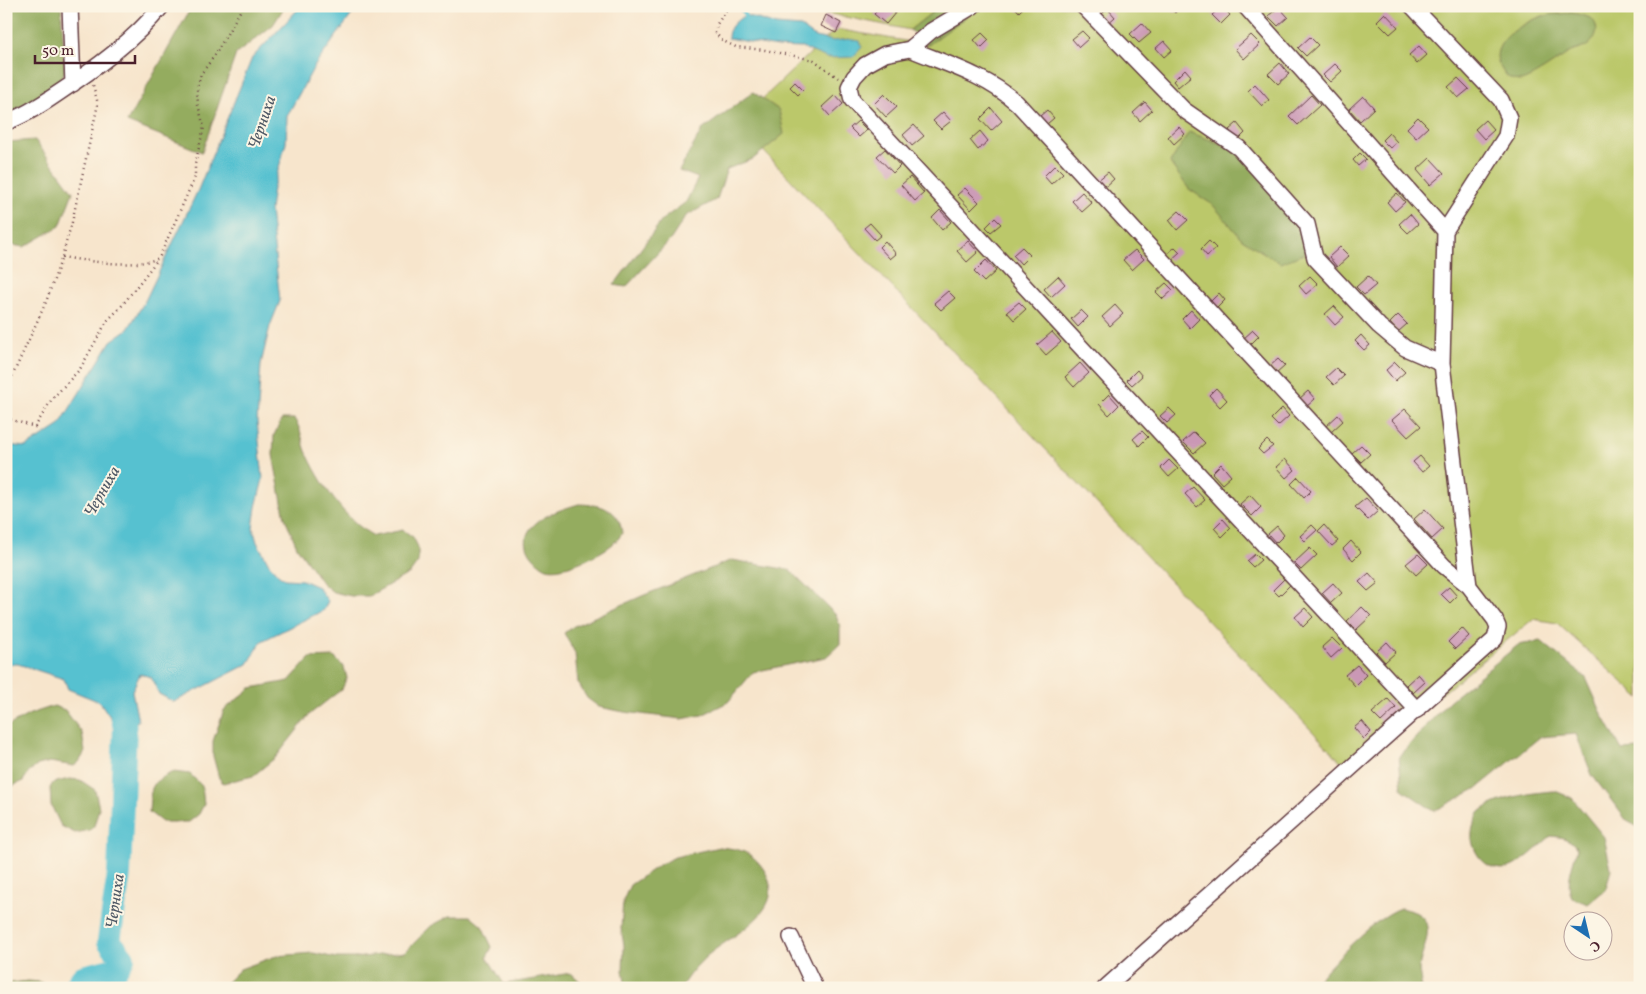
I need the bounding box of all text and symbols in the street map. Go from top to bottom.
scale bar [35,32,135,64]
text: 50 m [42,41,74,62]
water label: Черниха [243,93,282,152]
water label: Черниха [79,462,126,521]
water label: Черниха [101,872,131,930]
north arrow [1564,912,1614,962]
text: С [1585,935,1604,956]

